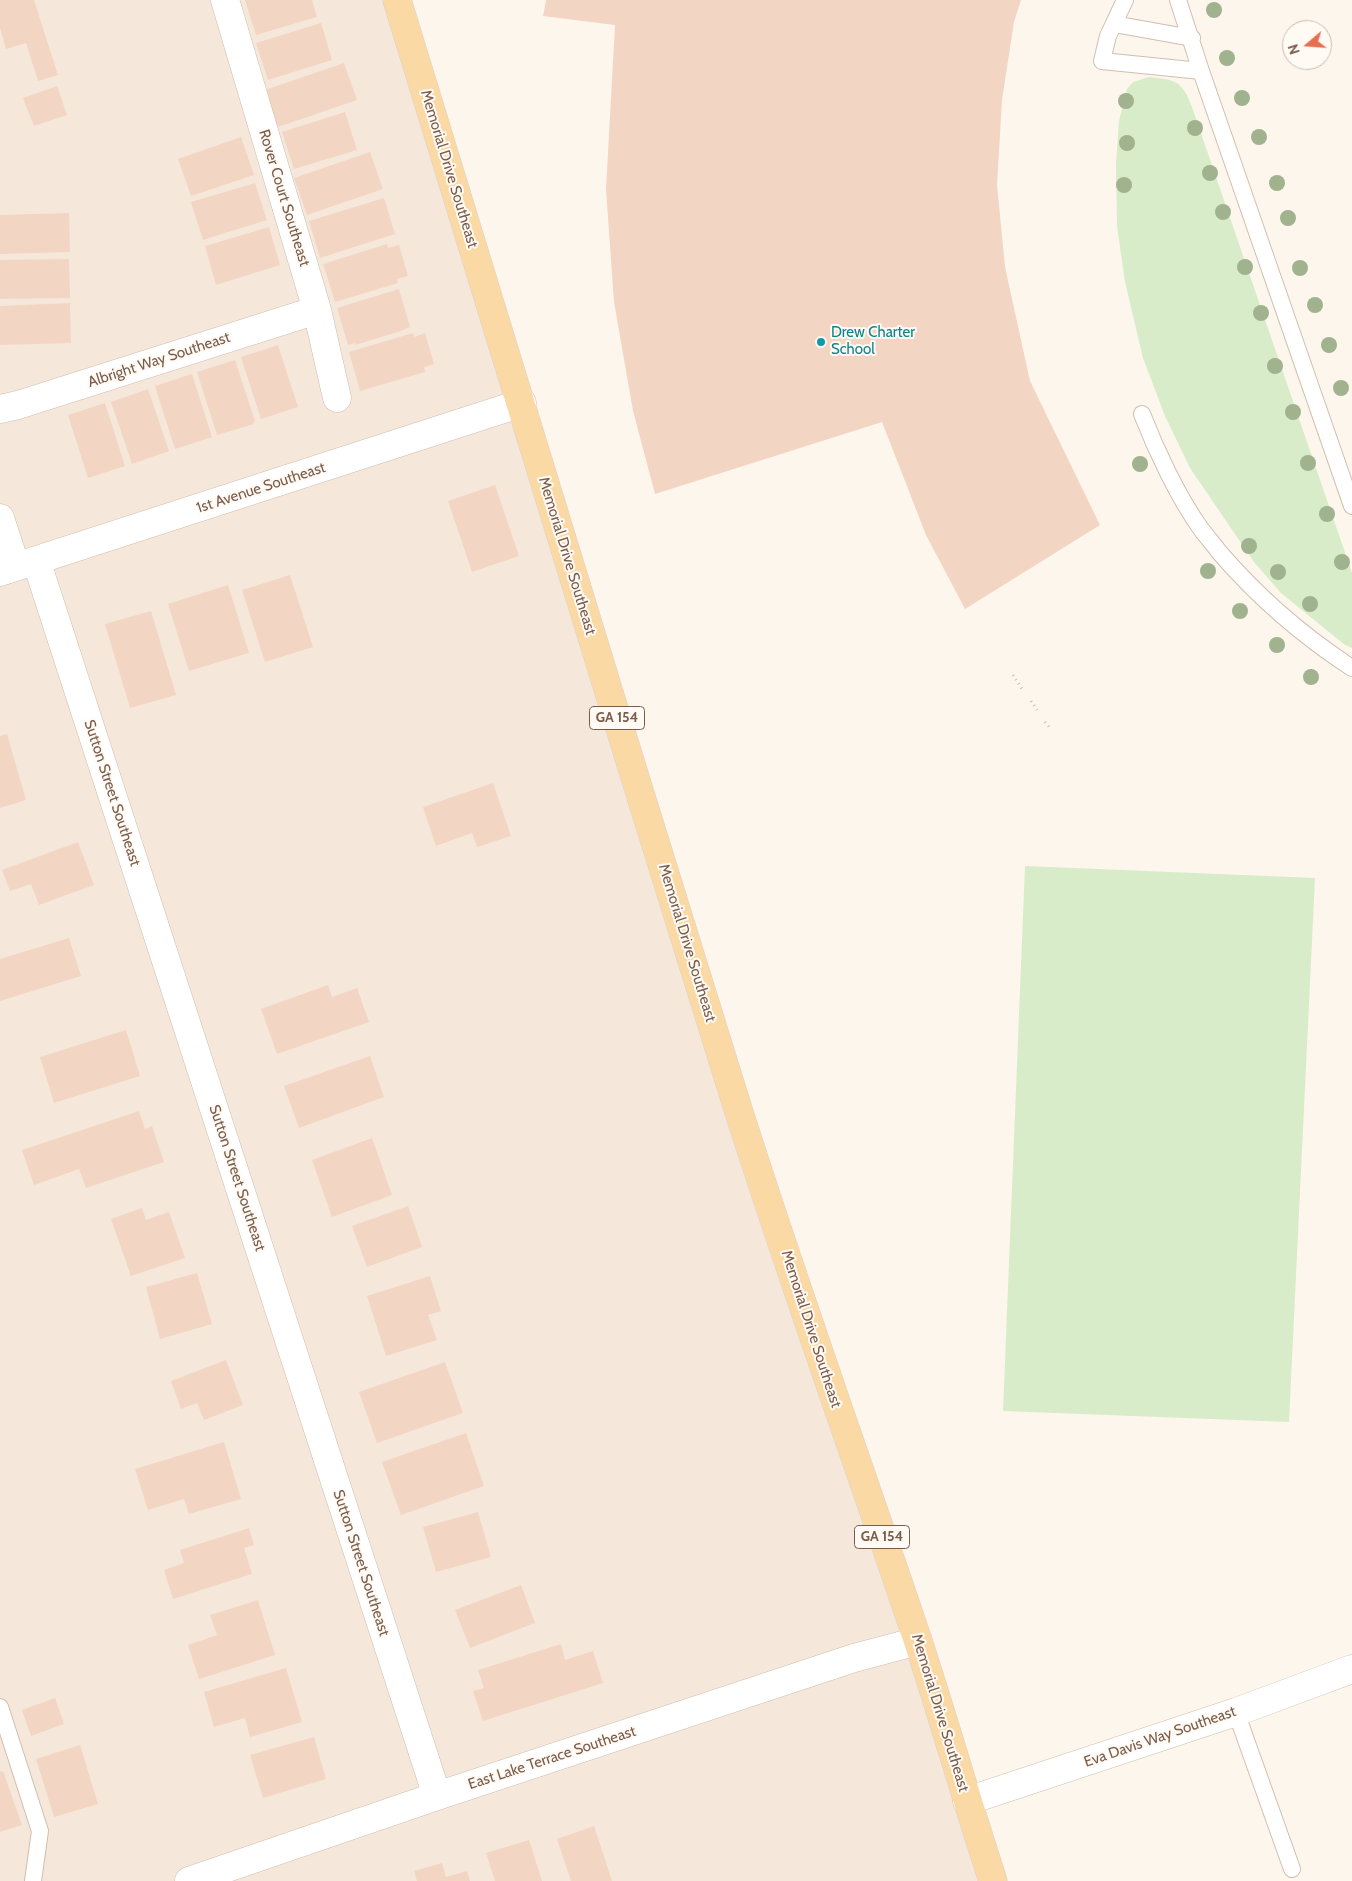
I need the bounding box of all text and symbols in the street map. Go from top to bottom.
north arrow [1282,20,1332,70]
text: N [1284,42,1304,57]
street label: Memorial Drive Southeast [416,88,482,250]
street label: Rover Court Southeast [255,127,313,269]
place label: Drew Charter School [831,324,915,359]
street label: Albright Way Southeast [86,329,232,391]
marker: Drew Charter School [815,336,827,348]
street label: 1st Avenue Southeast [194,459,328,517]
street label: Memorial Drive Southeast [534,475,600,637]
road number: GA 154 [590,706,644,730]
street label: Sutton Street Southeast [80,718,144,868]
street label: Memorial Drive Southeast [654,862,720,1024]
street label: Sutton Street Southeast [205,1103,269,1253]
street label: Memorial Drive Southeast [777,1248,845,1410]
street label: Sutton Street Southeast [329,1488,393,1638]
road number: GA 154 [854,1525,910,1548]
street label: Memorial Drive Southeast [907,1632,973,1794]
street label: Eva Davis Way Southeast [1082,1703,1238,1771]
street label: East Lake Terrace Southeast [466,1722,638,1794]

